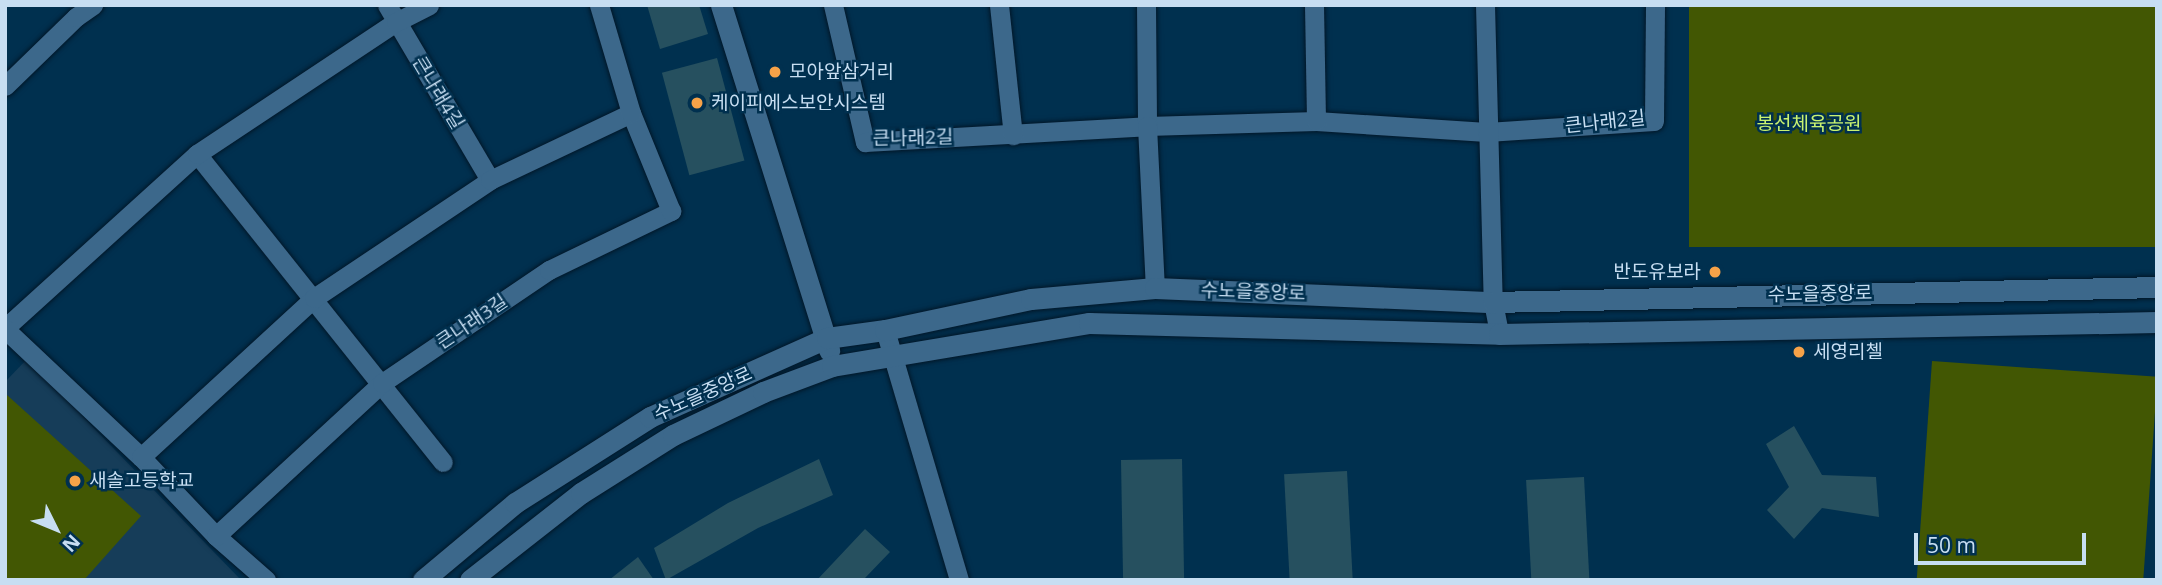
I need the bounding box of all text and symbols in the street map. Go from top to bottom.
street label: 큰나래4길 [407,53,469,133]
place label: 모아앞삼거리 [789,61,894,83]
marker: 모아앞삼거리 [767,64,783,80]
place label: 케이피에스보안시스템 [711,92,886,114]
marker: 케이피에스보안시스템 [689,95,705,111]
street label: 큰나래2길 [1564,106,1646,138]
park label: 봉선체육공원 [1757,113,1861,135]
street label: 큰나래2길 [872,126,954,150]
place label: 반도유보라 [1614,261,1701,283]
marker: 반도유보라 [1707,264,1723,280]
street label: 수노을중앙로 [1200,279,1306,305]
street label: 수노을중앙로 [1767,282,1873,306]
street label: 큰나래3길 [432,290,512,354]
place label: 세영리첼 [1813,341,1883,363]
marker: 세영리첼 [1791,344,1807,360]
street label: 수노을중앙로 [650,362,756,426]
place label: 새솔고등학교 [89,470,194,492]
marker: 새솔고등학교 [67,473,83,489]
north arrow [21,494,91,564]
scale bar [1917,518,2088,562]
text: N [57,529,86,558]
text: 50 m [1927,531,1976,559]

